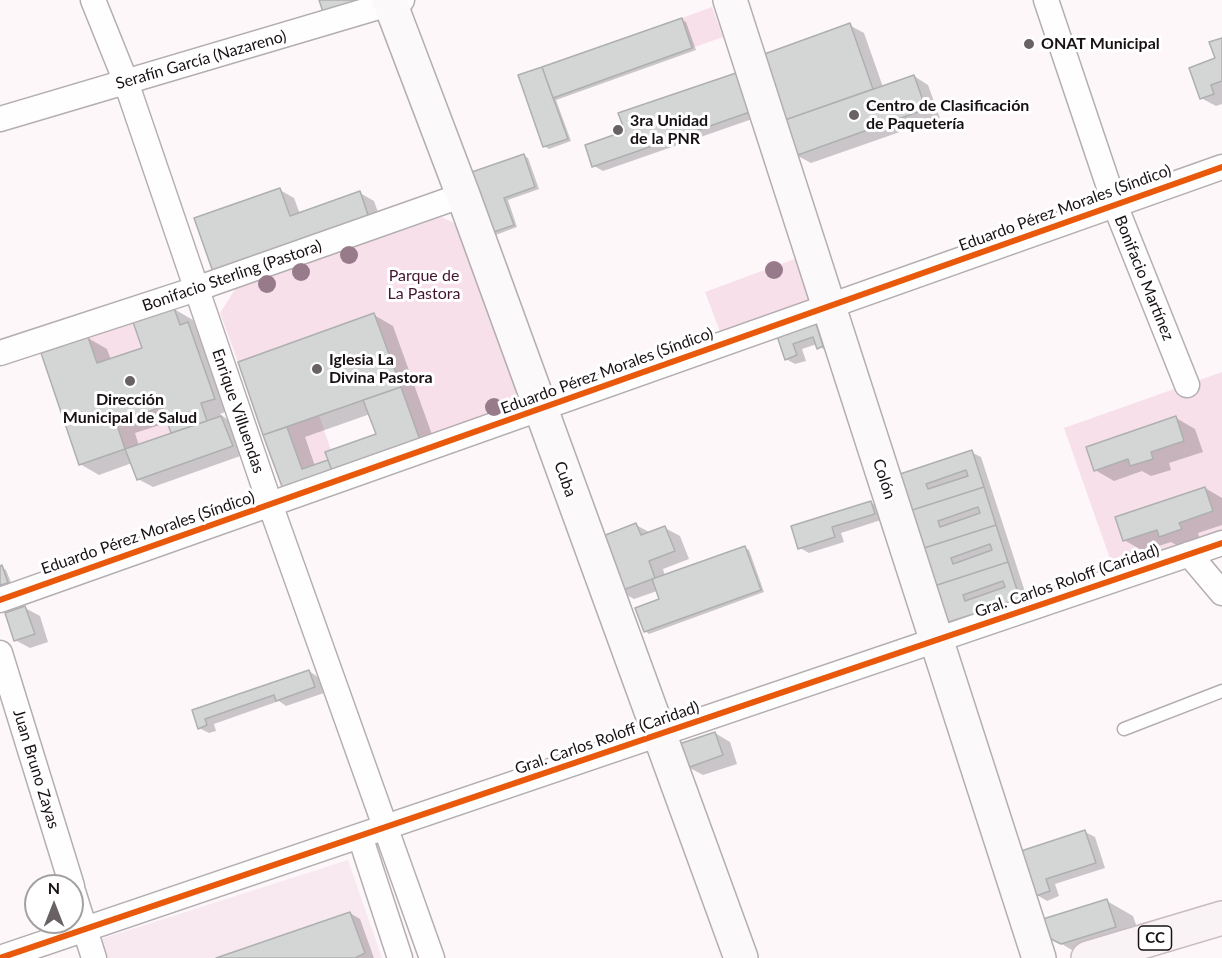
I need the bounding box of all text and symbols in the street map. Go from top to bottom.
street label: Serafín García (Nazareno) [114,26,288,94]
place label: ONAT Municipal [1041,34,1160,54]
marker: ONAT Municipal [1022,37,1036,51]
place label: Centro de Clasificación de Paquetería [866,96,1029,134]
marker: Centro de Clasificación de Paquetería [847,108,861,122]
place label: 3ra Unidad de la PNR [630,111,708,149]
marker: 3ra Unidad de la PNR [611,123,625,137]
street label: Eduardo Pérez Morales (Síndico) [956,161,1174,255]
street label: Bonifacio Martínez [1110,213,1178,343]
street label: Bonifacio Sterling (Pastora) [140,236,324,316]
park label: Parque de La Pastora [388,266,460,304]
street label: Eduardo Pérez Morales (Síndico) [498,324,716,418]
street label: Enrique Villuendas [208,346,268,476]
place label: Iglesia La Divina Pastora [329,350,433,388]
marker: Iglesia La Divina Pastora [310,362,324,376]
marker: Dirección Municipal de Salud [123,374,137,388]
place label: Dirección Municipal de Salud [63,390,197,428]
street label: Colón [868,456,900,502]
street label: Cuba [550,459,580,499]
street label: Eduardo Pérez Morales (Síndico) [39,487,257,579]
street label: Gral. Carlos Roloff (Caridad) [972,540,1162,622]
street label: Gral. Carlos Roloff (Caridad) [512,697,702,779]
street label: Juan Bruno Zayas [9,707,63,831]
north arrow [24,874,84,934]
text: N [48,878,60,897]
road number: CC [1138,926,1172,950]

